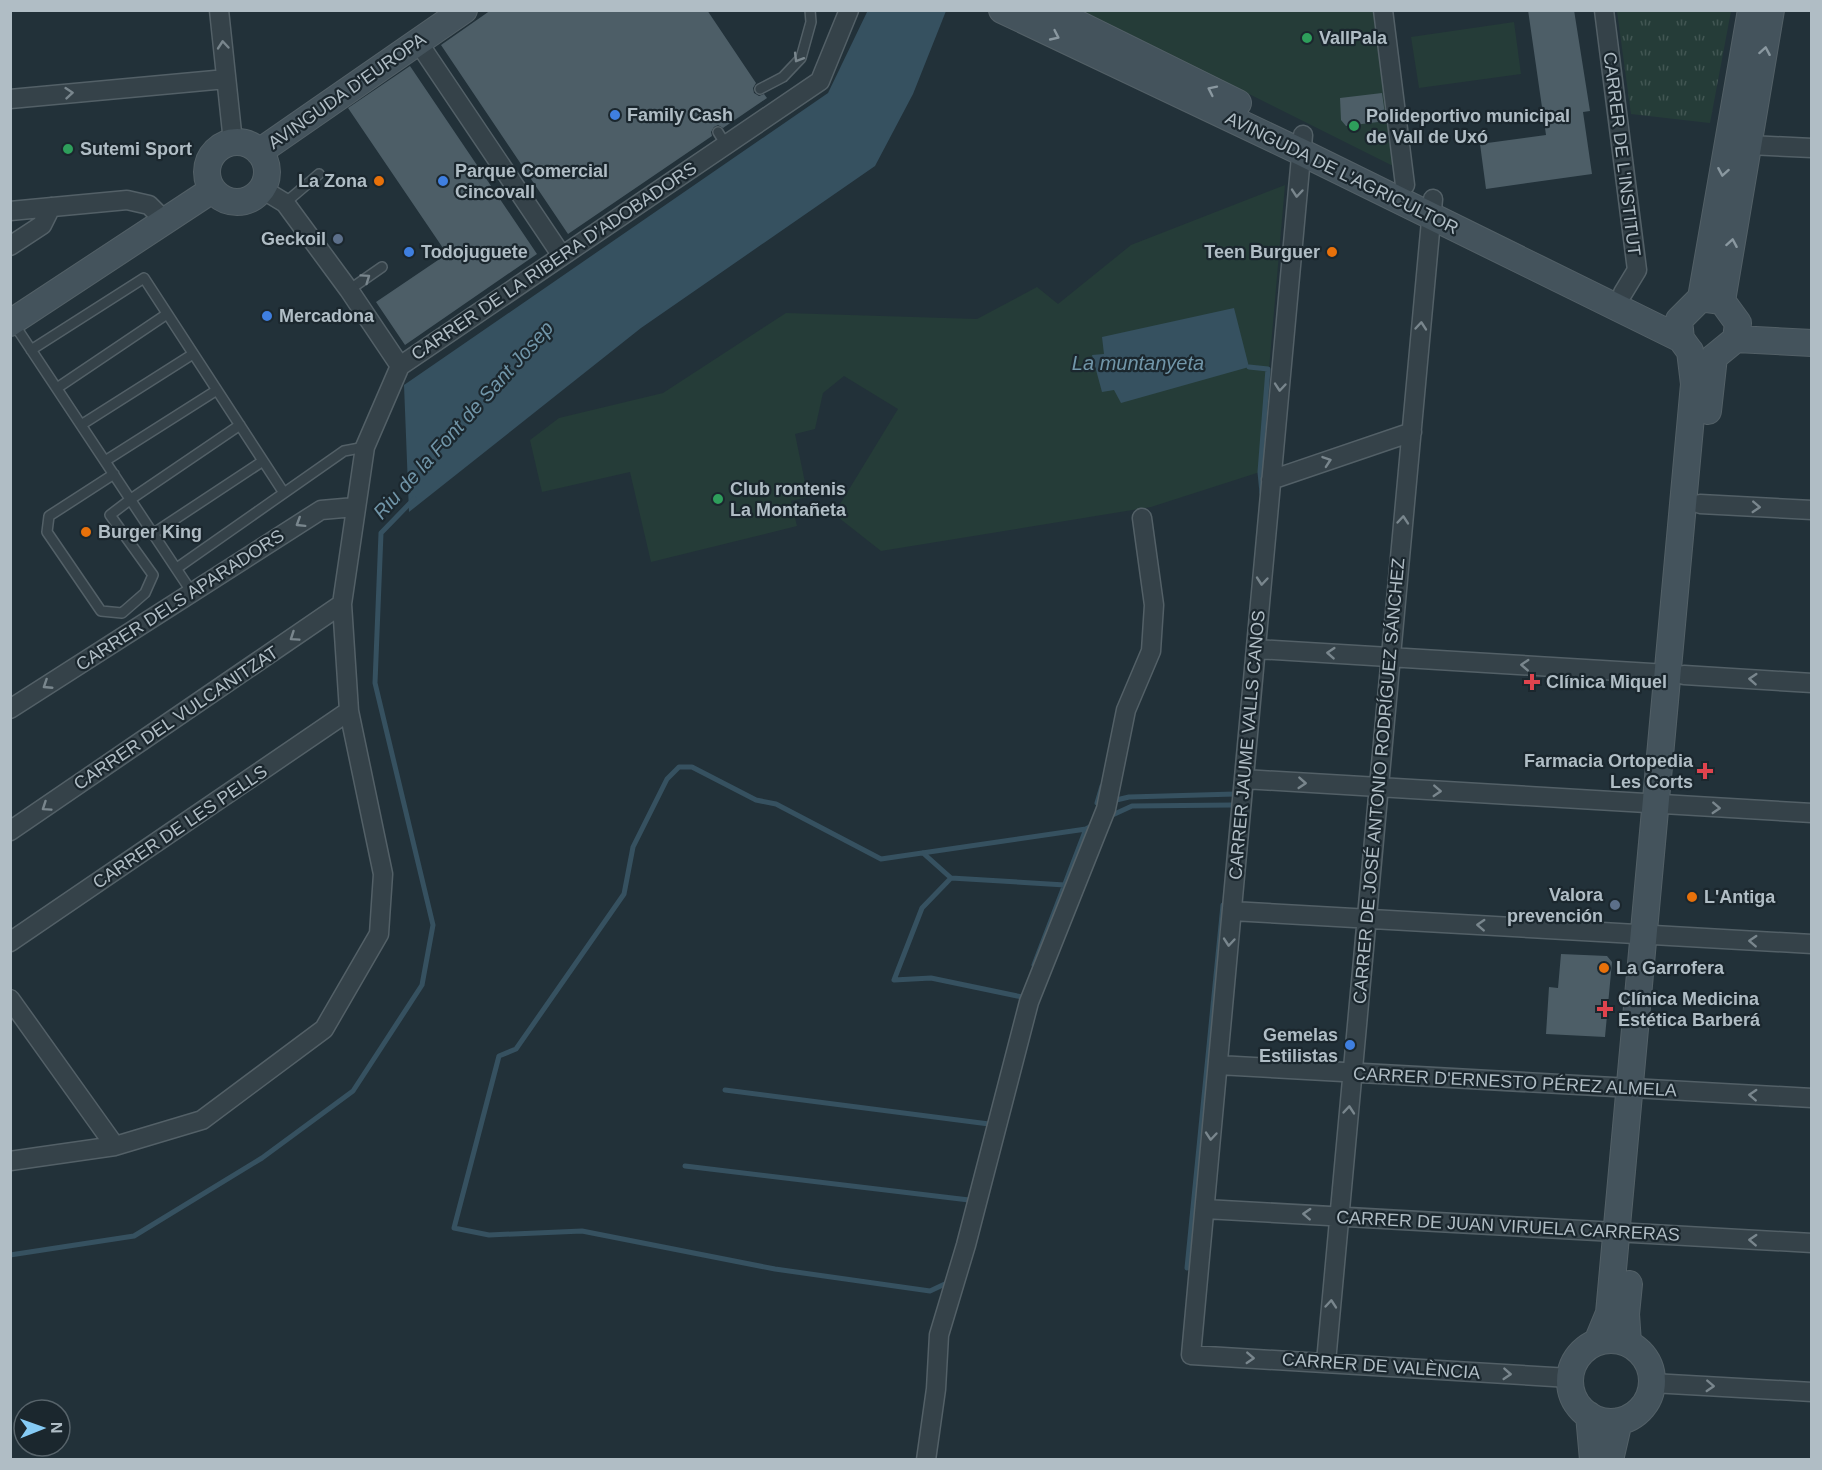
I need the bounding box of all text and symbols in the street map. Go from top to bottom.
one-way arrow [1048,28,1059,40]
place label: VallPala [1319,28,1388,48]
street label: AVINGUDA D'EUROPA [264,29,430,153]
marker: VallPala [1300,31,1314,45]
one-way arrow [216,40,229,49]
one-way arrow [1758,46,1770,55]
street label: CARRER DE L'INSTITUT [1600,51,1644,257]
one-way arrow [794,52,805,62]
one-way arrow [1208,86,1219,98]
one-way arrow [64,87,73,100]
place label: Family Cash [627,105,733,125]
place label: Polideportivo municipal de Vall de Uxó [1366,106,1570,147]
marker: Family Cash [608,108,622,122]
street label: AVINGUDA DE L'AGRICULTOR [1222,108,1462,238]
marker: Polideportivo municipal de Vall de Uxó [1347,119,1361,133]
place label: Sutemi Sport [80,139,192,159]
marker: Sutemi Sport [61,142,75,156]
street label: CARRER DE LA RIBERA D'ADOBADORS [408,158,700,364]
place label: Parque Comercial Cincovall [455,161,608,202]
one-way arrow [1717,167,1729,176]
place label: La Zona [298,171,368,191]
marker: La Zona [372,174,386,188]
marker: Parque Comercial Cincovall [436,174,450,188]
one-way arrow [1291,189,1304,198]
place label: Geckoil [261,229,326,249]
marker: Geckoil [331,232,345,246]
one-way arrow [1725,238,1738,248]
place label: Todojuguete [421,242,528,262]
place label: Teen Burguer [1204,242,1320,262]
marker: Todojuguete [402,245,416,259]
marker: Teen Burguer [1325,245,1339,259]
one-way arrow [359,274,370,285]
place label: Mercadona [279,306,375,326]
marker: Mercadona [260,309,274,323]
water label: Riu de la Font de Sant Josep [369,317,557,523]
one-way arrow [1414,321,1427,330]
water label: La muntanyeta [1072,352,1204,374]
one-way arrow [1274,383,1287,392]
one-way arrow [1321,456,1331,469]
place label: Club rontenis La Montañeta [730,479,847,520]
marker: Club rontenis La Montañeta [711,492,725,506]
one-way arrow [1751,501,1760,514]
one-way arrow [1397,515,1410,524]
one-way arrow [296,516,306,528]
place label: Burger King [98,522,202,542]
street label: CARRER DELS APARADORS [72,525,288,675]
marker: Burger King [79,525,93,539]
street label: CARRER DE JOSÉ ANTONIO RODRÍGUEZ SÁNCHEZ [1350,557,1408,1005]
one-way arrow [1256,577,1269,586]
street label: CARRER JAUME VALLS CANOS [1225,609,1269,881]
one-way arrow [289,630,300,641]
street label: CARRER DEL VULCANITZAT [70,642,282,794]
one-way arrow [1326,647,1335,660]
one-way arrow [1521,659,1530,672]
place label: Clínica Miquel [1546,672,1667,692]
marker: Clínica Miquel [1523,673,1541,691]
one-way arrow [1749,673,1758,686]
one-way arrow [43,678,54,689]
place label: Farmacia Ortopedia Les Corts [1524,751,1694,792]
street label: CARRER DE LES PELLS [89,761,271,893]
marker: Farmacia Ortopedia Les Corts [1698,764,1712,778]
one-way arrow [1298,776,1307,789]
one-way arrow [1433,784,1442,797]
one-way arrow [42,800,53,811]
one-way arrow [1711,801,1720,814]
place label: Valora prevención [1507,885,1604,926]
place label: L'Antiga [1704,887,1776,907]
marker: L'Antiga [1685,890,1699,904]
marker: Valora prevención [1608,898,1622,912]
one-way arrow [1476,919,1485,932]
one-way arrow [1749,935,1758,948]
one-way arrow [1223,937,1236,946]
place label: La Garrofera [1616,958,1725,978]
marker: La Garrofera [1597,961,1611,975]
place label: Clínica Medicina Estética Barberá [1618,989,1761,1030]
marker: Clínica Medicina Estética Barberá [1596,1000,1614,1018]
place label: Gemelas Estilistas [1259,1025,1338,1066]
marker: Gemelas Estilistas [1343,1038,1357,1052]
street label: CARRER D'ERNESTO PÉREZ ALMELA [1353,1064,1677,1100]
one-way arrow [1749,1088,1758,1101]
one-way arrow [1342,1105,1355,1114]
one-way arrow [1205,1131,1218,1141]
street label: CARRER DE JUAN VIRUELA CARRERAS [1336,1207,1680,1245]
one-way arrow [1302,1208,1311,1221]
one-way arrow [1749,1233,1758,1246]
one-way arrow [1324,1299,1337,1308]
street label: CARRER DE VALÈNCIA [1281,1349,1481,1383]
one-way arrow [1245,1351,1254,1364]
one-way arrow [1503,1368,1512,1381]
one-way arrow [1706,1380,1715,1393]
north arrow [12,1398,72,1458]
text: N [48,1422,65,1434]

